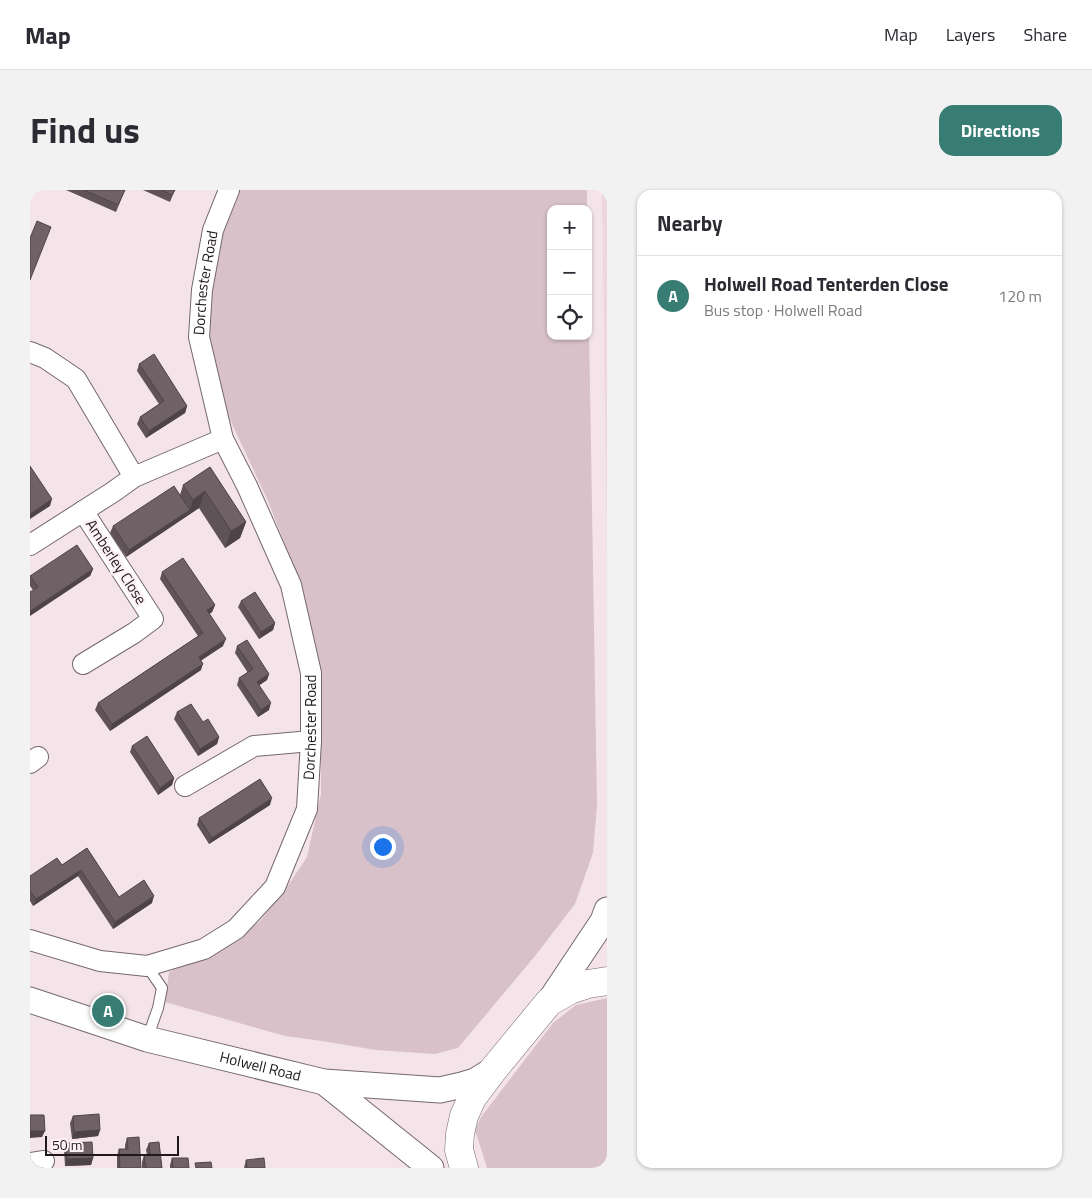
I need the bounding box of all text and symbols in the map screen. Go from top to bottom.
text: Map [25,17,71,53]
text: Map [884,21,918,48]
text: Layers [946,21,995,48]
text: Share [1023,21,1067,48]
text: Find us [30,103,140,157]
button: Directions [939,105,1062,156]
map controls [547,205,592,340]
button: + [547,205,592,250]
text: Nearby [657,207,722,239]
street label: Dorchester Road [187,229,224,336]
button: − [547,250,592,295]
text: Holwell Road Tenterden Close [704,269,948,298]
text: A [668,284,678,308]
text: 120 m [998,284,1042,308]
button: locate [547,295,592,340]
text: Bus stop · Holwell Road [704,298,862,322]
street label: Amberley Close [80,515,153,609]
street label: Dorchester Road [297,674,322,781]
your location [370,834,396,860]
pin: A [92,992,124,1030]
street label: Holwell Road [217,1045,304,1087]
scale bar [45,1133,179,1156]
text: 50 m [52,1134,82,1155]

